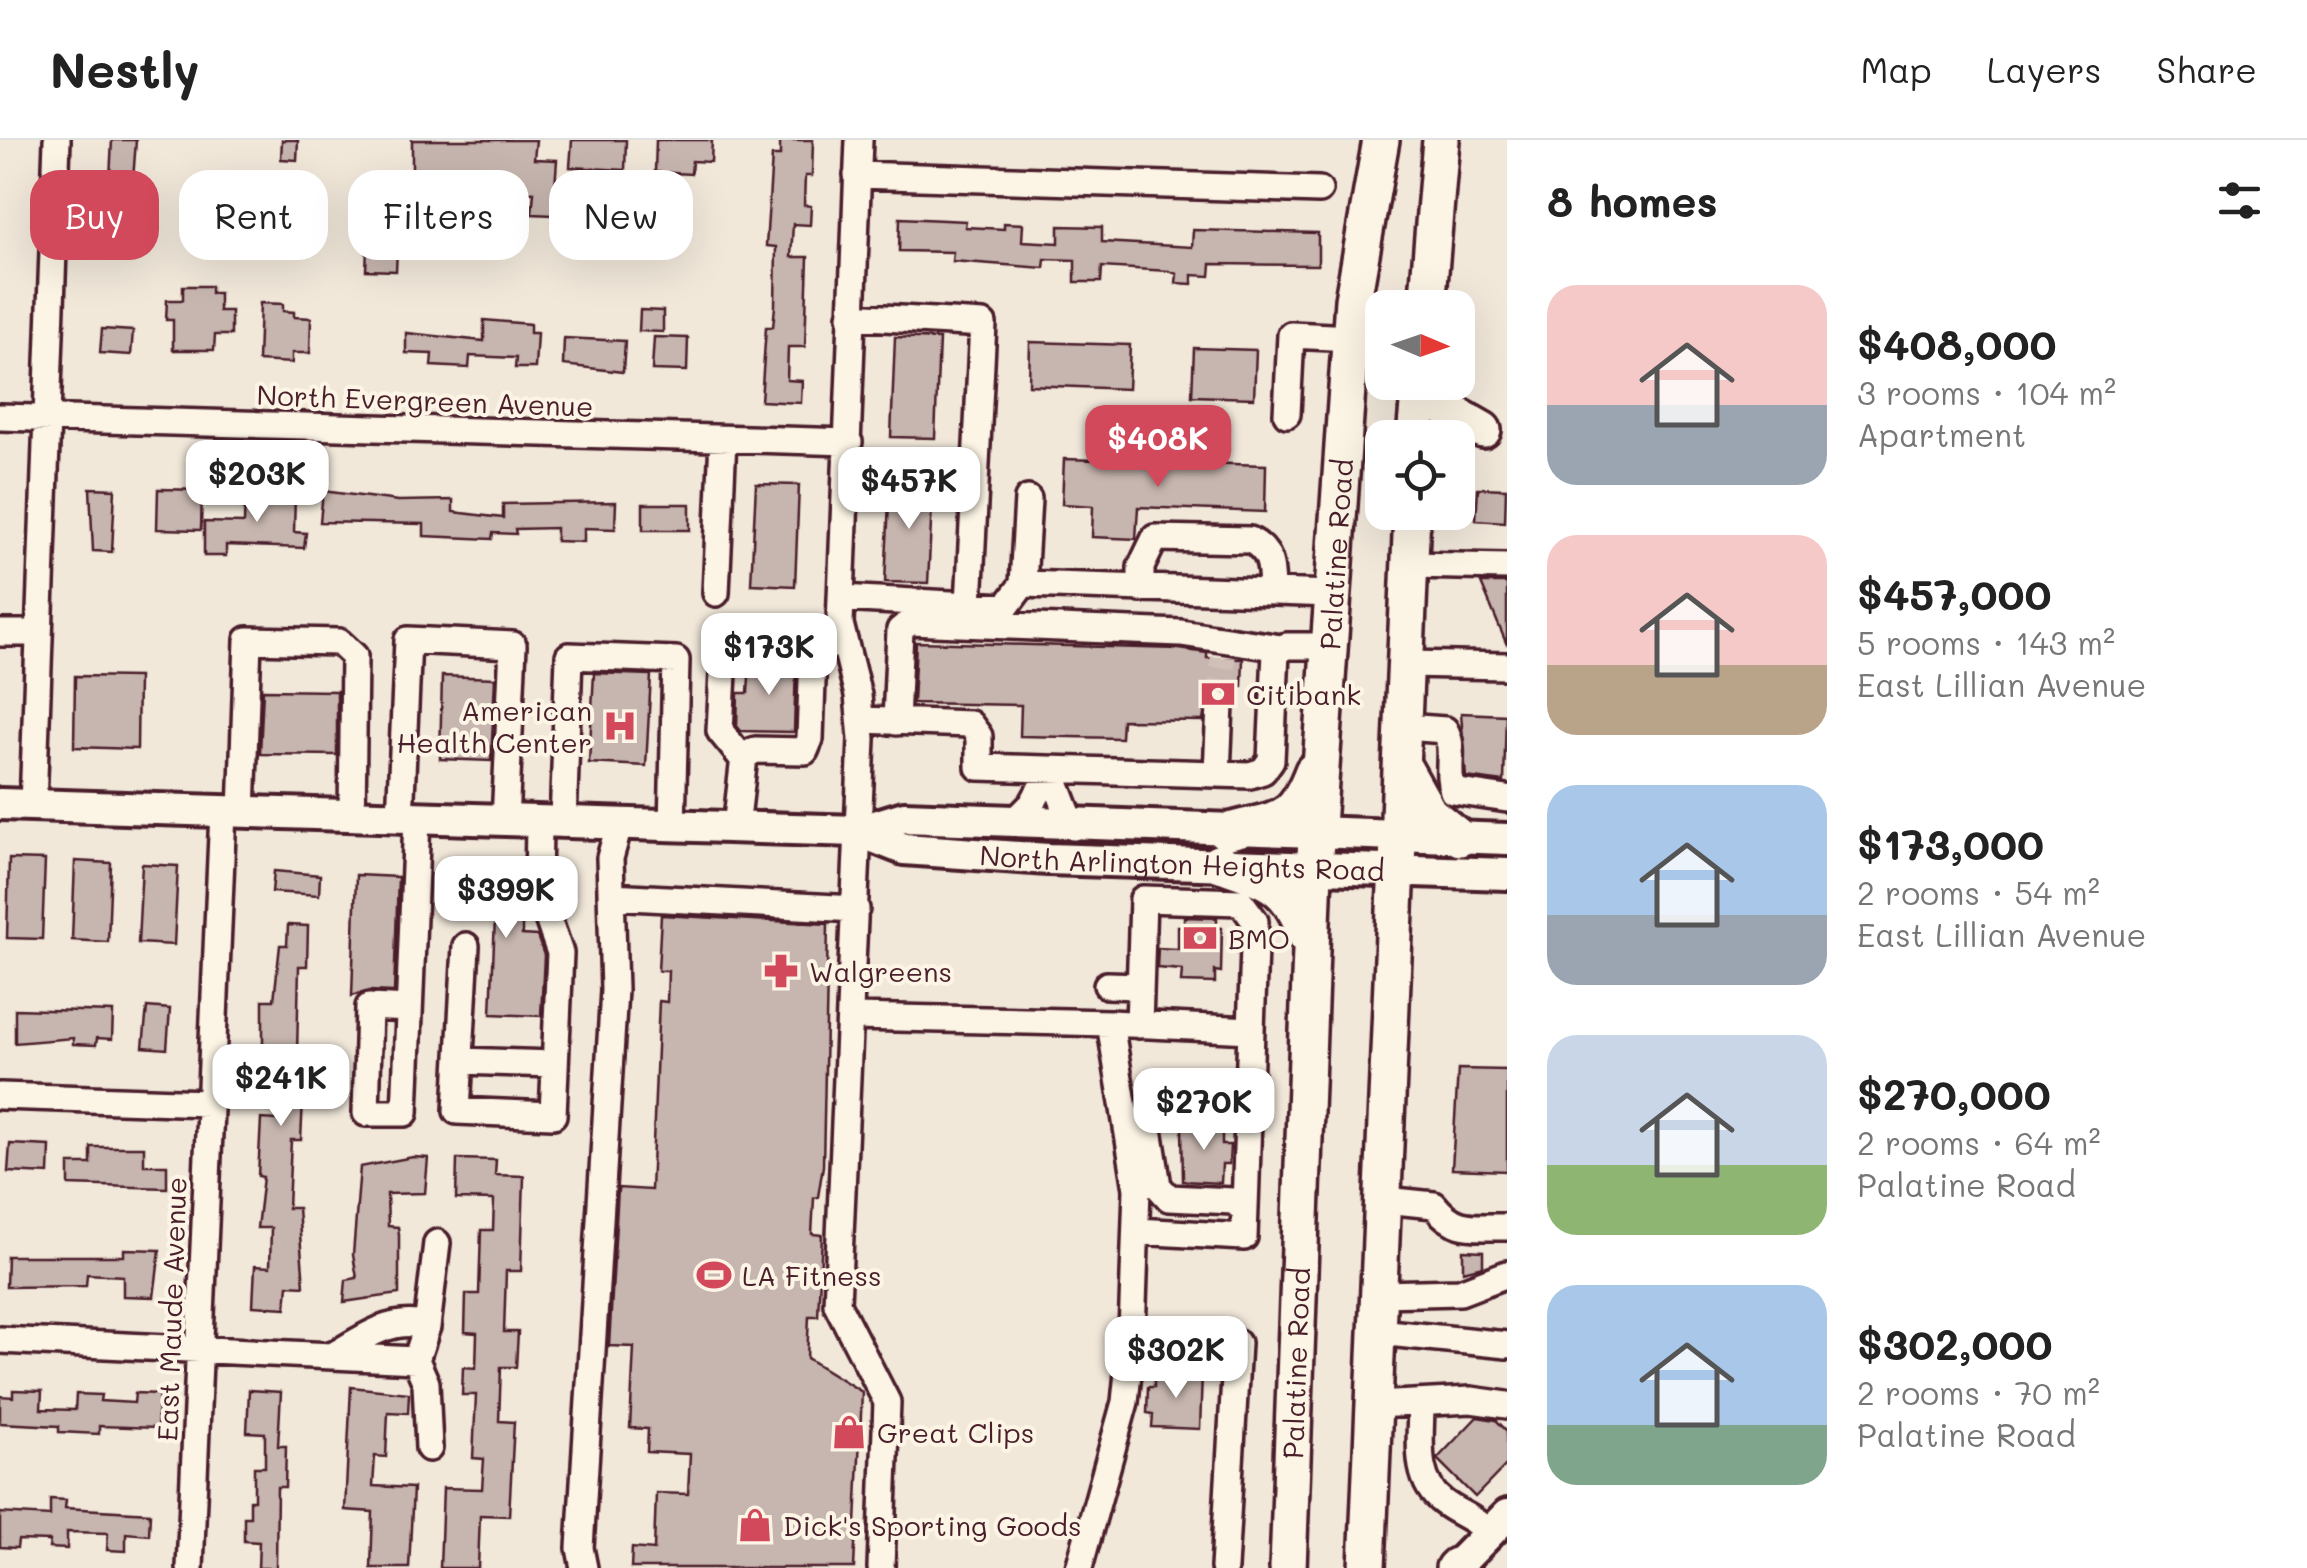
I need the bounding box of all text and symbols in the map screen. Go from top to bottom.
text: Nestly [50,38,200,100]
text: Map [1860,46,1932,92]
text: Layers [1987,46,2102,92]
text: Share [2157,46,2257,92]
chip: Buy [30,170,159,260]
chip: Rent [179,170,328,260]
chip: Filters [348,170,529,260]
chip: New [549,170,693,260]
text: 8 homes [1547,173,1718,228]
icon: filters [2212,173,2267,228]
north arrow [1365,290,1475,400]
map controls [1365,290,1475,530]
text: $408,000 [1857,316,2057,371]
icon: home [1627,325,1747,445]
text: 3 rooms · 104 m² [1857,371,2116,413]
street label: North Evergreen Avenue [256,376,594,424]
pin: $408K [1088,405,1228,490]
text: Apartment [1857,413,2026,455]
text: $408K [1107,416,1209,458]
button: locate [1365,420,1475,530]
pin: $203K [187,440,327,525]
pin: $457K [839,447,979,532]
text: $203K [208,451,306,493]
street label: Palatine Road [1311,457,1360,651]
text: $457K [860,458,958,500]
text: $457,000 [1857,566,2051,621]
icon: home [1627,575,1747,695]
pin: $173K [699,613,839,698]
text: 5 rooms · 143 m² [1857,621,2115,663]
text: $173K [723,624,815,666]
text: East Lillian Avenue [1857,663,2146,705]
bank icon: Citibank [1199,675,1237,713]
place label: Citibank [1246,676,1361,712]
place label: American Health Center [397,692,592,760]
hospital icon: American Health Center [601,707,639,745]
text: $173,000 [1857,816,2044,871]
icon: home [1627,825,1747,945]
street label: North Arlington Heights Road [979,836,1385,888]
pin: $399K [436,856,576,941]
text: $399K [457,867,555,909]
text: 2 rooms · 54 m² [1857,871,2100,913]
text: East Lillian Avenue [1857,913,2146,955]
bank icon: BMO [1181,919,1219,957]
place label: BMO [1228,920,1290,956]
pharmacy icon: Walgreens [762,952,800,990]
place label: Walgreens [809,953,952,989]
pin: $241K [211,1044,351,1129]
text: $241K [234,1055,328,1097]
text: $270,000 [1857,1066,2051,1121]
pin: $270K [1134,1068,1274,1153]
icon: home [1627,1075,1747,1195]
text: $270K [1155,1079,1253,1121]
text: 2 rooms · 64 m² [1857,1121,2101,1163]
text: Palatine Road [1857,1163,2076,1205]
street label: East Maude Avenue [148,1176,194,1442]
sports icon: LA Fitness [695,1256,733,1294]
place label: LA Fitness [742,1257,882,1293]
street label: Palatine Road [1274,1267,1317,1460]
pin: $302K [1106,1316,1246,1401]
text: $302,000 [1857,1316,2053,1371]
icon: home [1627,1325,1747,1445]
text: $302K [1127,1327,1225,1369]
text: 2 rooms · 70 m² [1857,1371,2100,1413]
shop icon: Great Clips [830,1413,868,1451]
text: Palatine Road [1857,1413,2076,1455]
place label: Great Clips [877,1414,1034,1450]
shop icon: Dick's Sporting Goods [736,1506,774,1544]
place label: Dick's Sporting Goods [783,1507,1082,1543]

